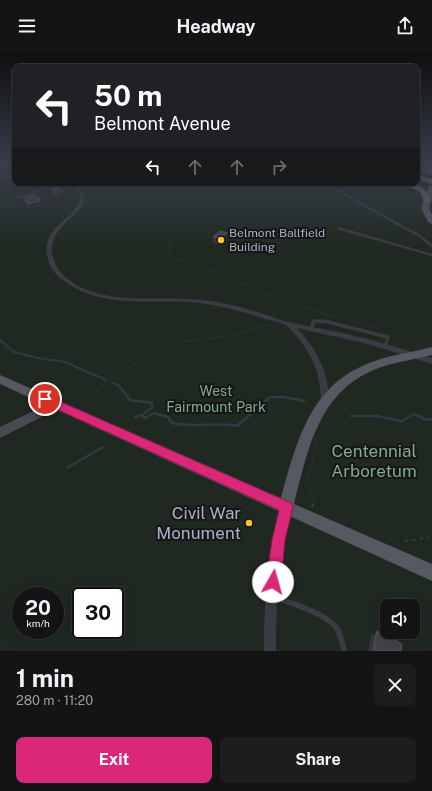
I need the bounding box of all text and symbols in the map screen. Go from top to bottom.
icon: menu [16,15,38,37]
icon: share [394,15,416,37]
text: Headway [177,16,255,37]
text: 50 m [94,79,162,112]
icon: left [28,80,80,132]
text: Belmont Avenue [94,113,231,134]
icon: left [142,156,164,178]
icon: ahead [184,156,206,178]
icon: ahead [226,156,248,178]
icon: right [268,156,290,178]
place label: Belmont Ballfield Building [229,226,325,254]
marker: Belmont Ballfield Building [216,235,226,245]
pin [28,382,62,416]
park label: West Fairmount Park [166,383,266,415]
icon: arrive [34,388,56,410]
park label: Centennial Arboretum [331,441,417,481]
place label: Civil War Monument [156,503,241,543]
marker: Civil War Monument [244,518,254,528]
position arrow [252,561,294,603]
speed limit sign: 30 [72,587,124,639]
text: 20 [25,596,51,620]
map controls [380,599,420,639]
button: sound [380,599,420,639]
text: km/h [26,617,50,629]
text: 1 min [16,664,74,692]
button: close [374,664,416,706]
text: 280 m · 11:20 [16,693,93,708]
button: Exit [16,737,212,783]
button: Share [220,737,416,783]

